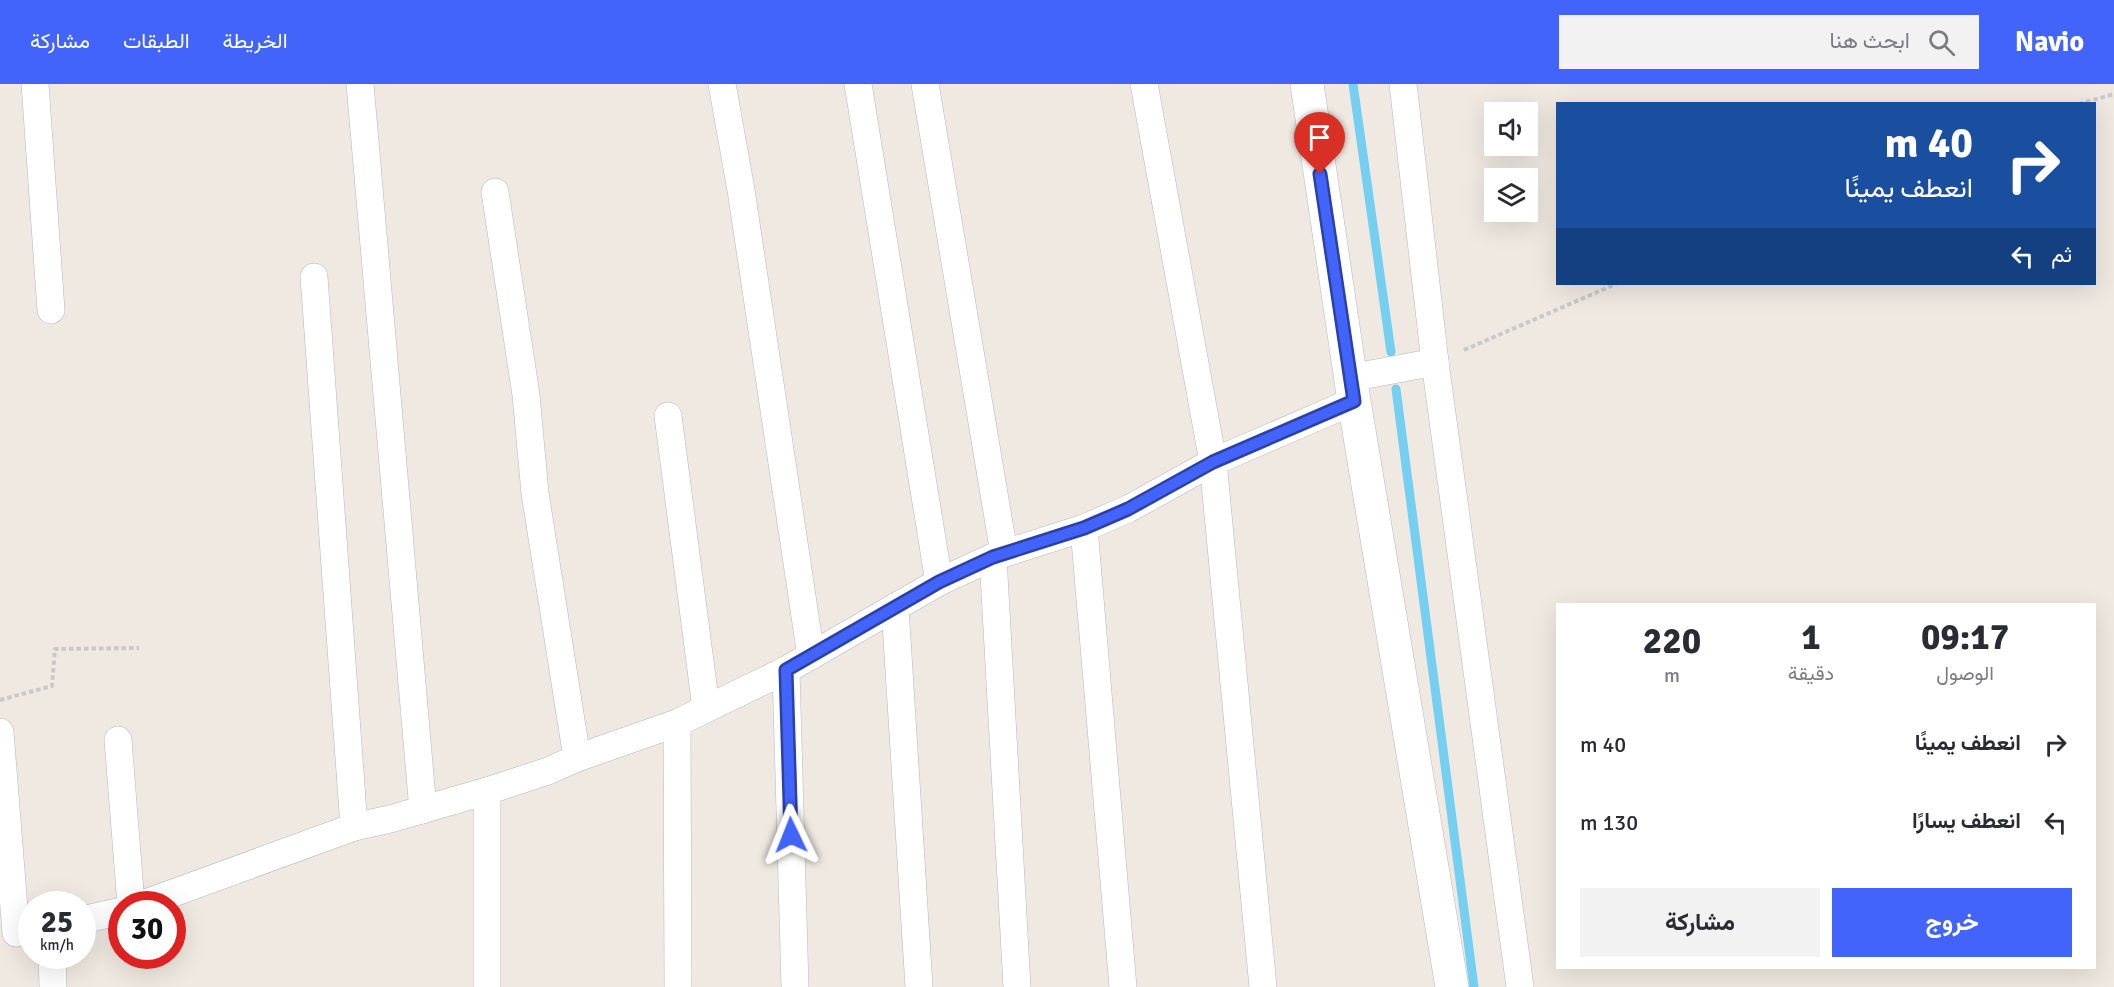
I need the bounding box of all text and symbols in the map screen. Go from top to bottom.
search box [1559,15,1979,69]
text: Navio [2015,25,2084,59]
icon: search [1925,26,1958,59]
text: ابحث هنا [1829,27,1910,54]
text: مشاركة [30,28,90,54]
text: الطبقات [123,28,190,54]
text: الخريطة [223,28,288,54]
map controls [1484,102,1538,222]
button: sound [1484,102,1538,156]
pin [1294,112,1345,174]
text: 40 m [1884,118,1973,169]
icon: arrive [1303,121,1336,154]
icon: right [1994,126,2072,204]
button: layers [1484,168,1538,222]
text: انعطف يمينًا [1844,172,1973,205]
icon: left [2006,240,2039,273]
text: ثم [2051,241,2072,268]
text: 1 [1801,615,1821,660]
text: 09:17 [1921,615,2009,660]
text: 220 [1643,619,1701,664]
text: دقيقة [1788,661,1834,686]
text: الوصول [1936,661,1994,686]
text: m [1664,663,1680,688]
icon: right [2039,728,2072,761]
text: انعطف يمينًا [1915,729,2021,756]
text: 40 m [1580,731,1626,758]
position arrow [759,803,823,867]
icon: left [2039,806,2072,839]
text: انعطف يسارًا [1912,807,2021,834]
text: 130 m [1580,809,1638,836]
button: مشاركة [1580,888,1820,957]
button: خروج [1832,888,2072,957]
speed limit sign: 30 [108,891,186,969]
text: 25 [41,904,73,941]
text: km/h [40,936,74,954]

